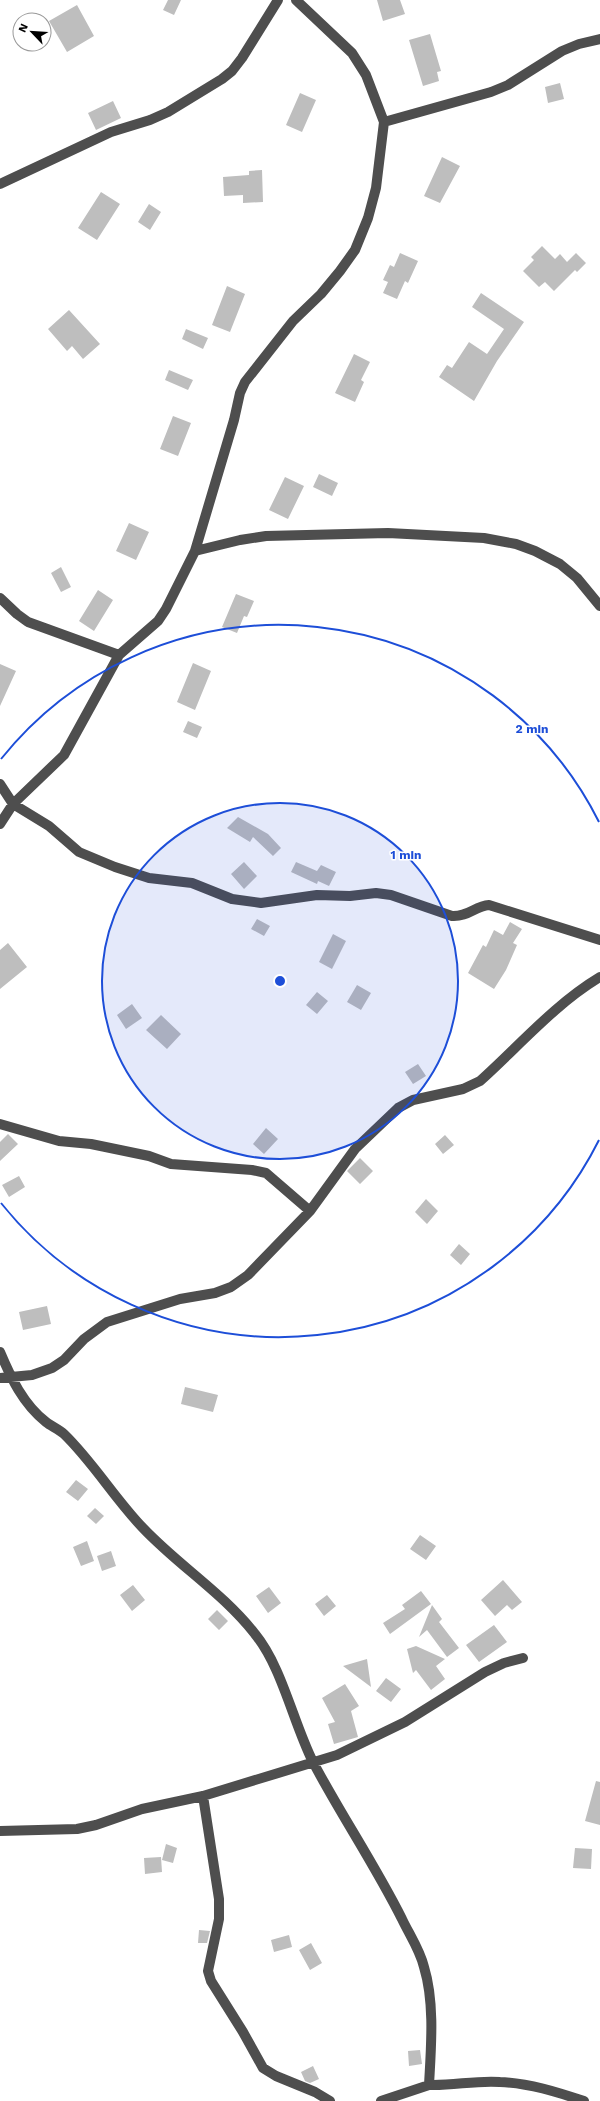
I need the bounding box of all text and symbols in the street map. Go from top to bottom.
north arrow [12,12,52,52]
text: N [16,22,31,34]
text: 2 min [516,722,548,736]
text: 1 min [391,848,421,862]
centre of rings [273,974,287,988]

